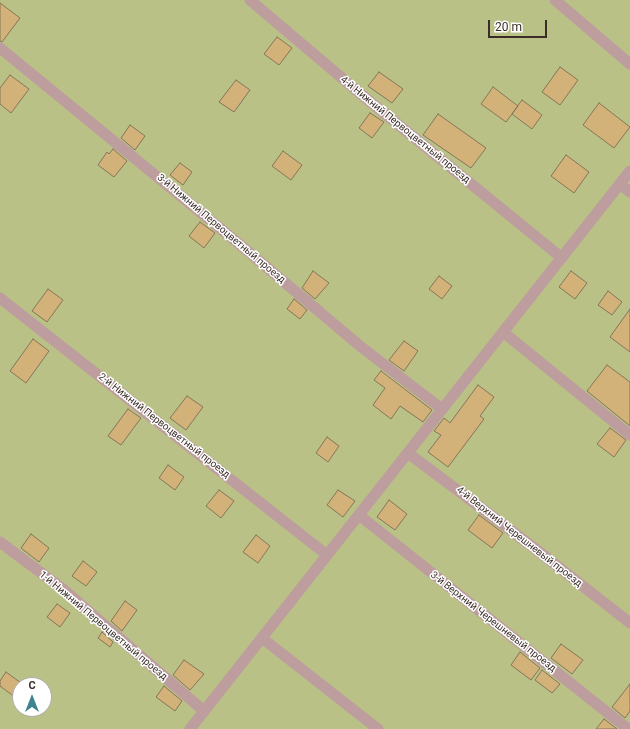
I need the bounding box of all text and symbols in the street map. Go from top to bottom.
scale bar [490,12,549,38]
text: 20 m [495,20,522,34]
street label: 4-й Нижний Первоцветный проезд [338,74,472,186]
street label: 3-й Нижний Первоцветный проезд [155,172,287,286]
street label: 2-й Нижний Первоцветный проезд [96,371,232,481]
street label: 4-й Верхний Черешневый проезд [454,484,584,590]
street label: 1-й Нижний Первоцветный проезд [37,569,169,683]
street label: 3-й Верхний Черешневый проезд [428,569,558,675]
north arrow [12,677,52,717]
text: С [28,679,36,692]

